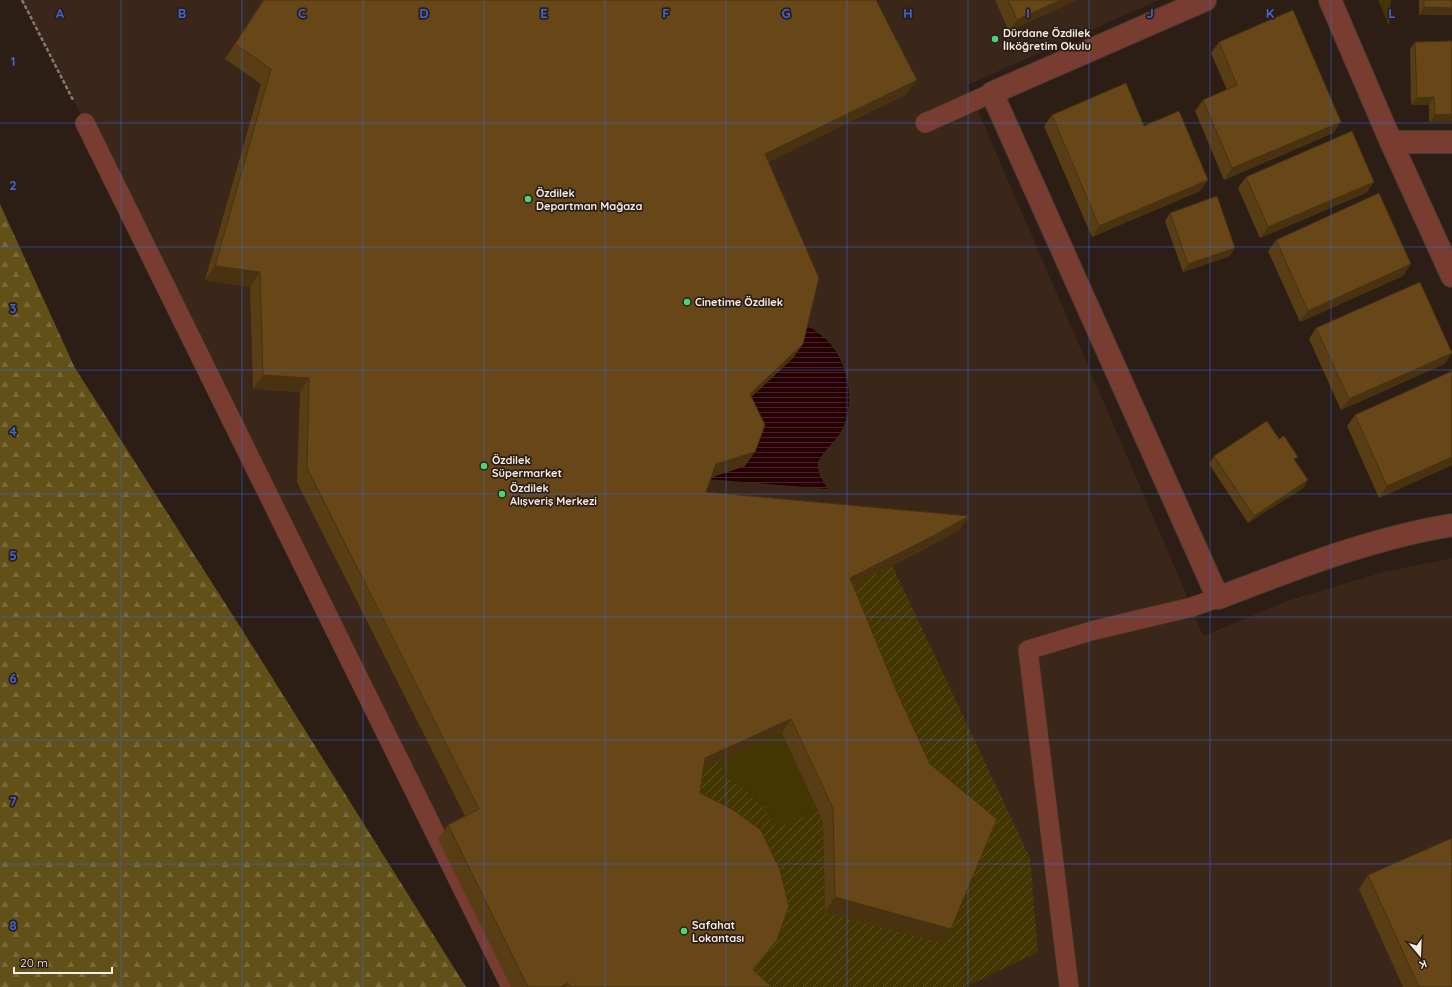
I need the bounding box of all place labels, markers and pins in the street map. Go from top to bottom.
place label: Dürdane Özdilek İlköğretim Okulu [1003,26,1091,53]
marker: Dürdane Özdilek İlköğretim Okulu [990,34,1000,44]
place label: Özdilek Departman Mağaza [536,186,642,213]
marker: Özdilek Departman Mağaza [523,194,533,204]
place label: Cinetime Özdilek [695,295,783,309]
marker: Cinetime Özdilek [682,297,692,307]
place label: Özdilek Süpermarket [492,453,562,480]
marker: Özdilek Süpermarket [479,461,489,471]
place label: Özdilek Alışveriş Merkezi [510,481,597,508]
marker: Özdilek Alışveriş Merkezi [497,489,507,499]
place label: Safahat Lokantası [692,918,744,945]
marker: Safahat Lokantası [679,926,689,936]

